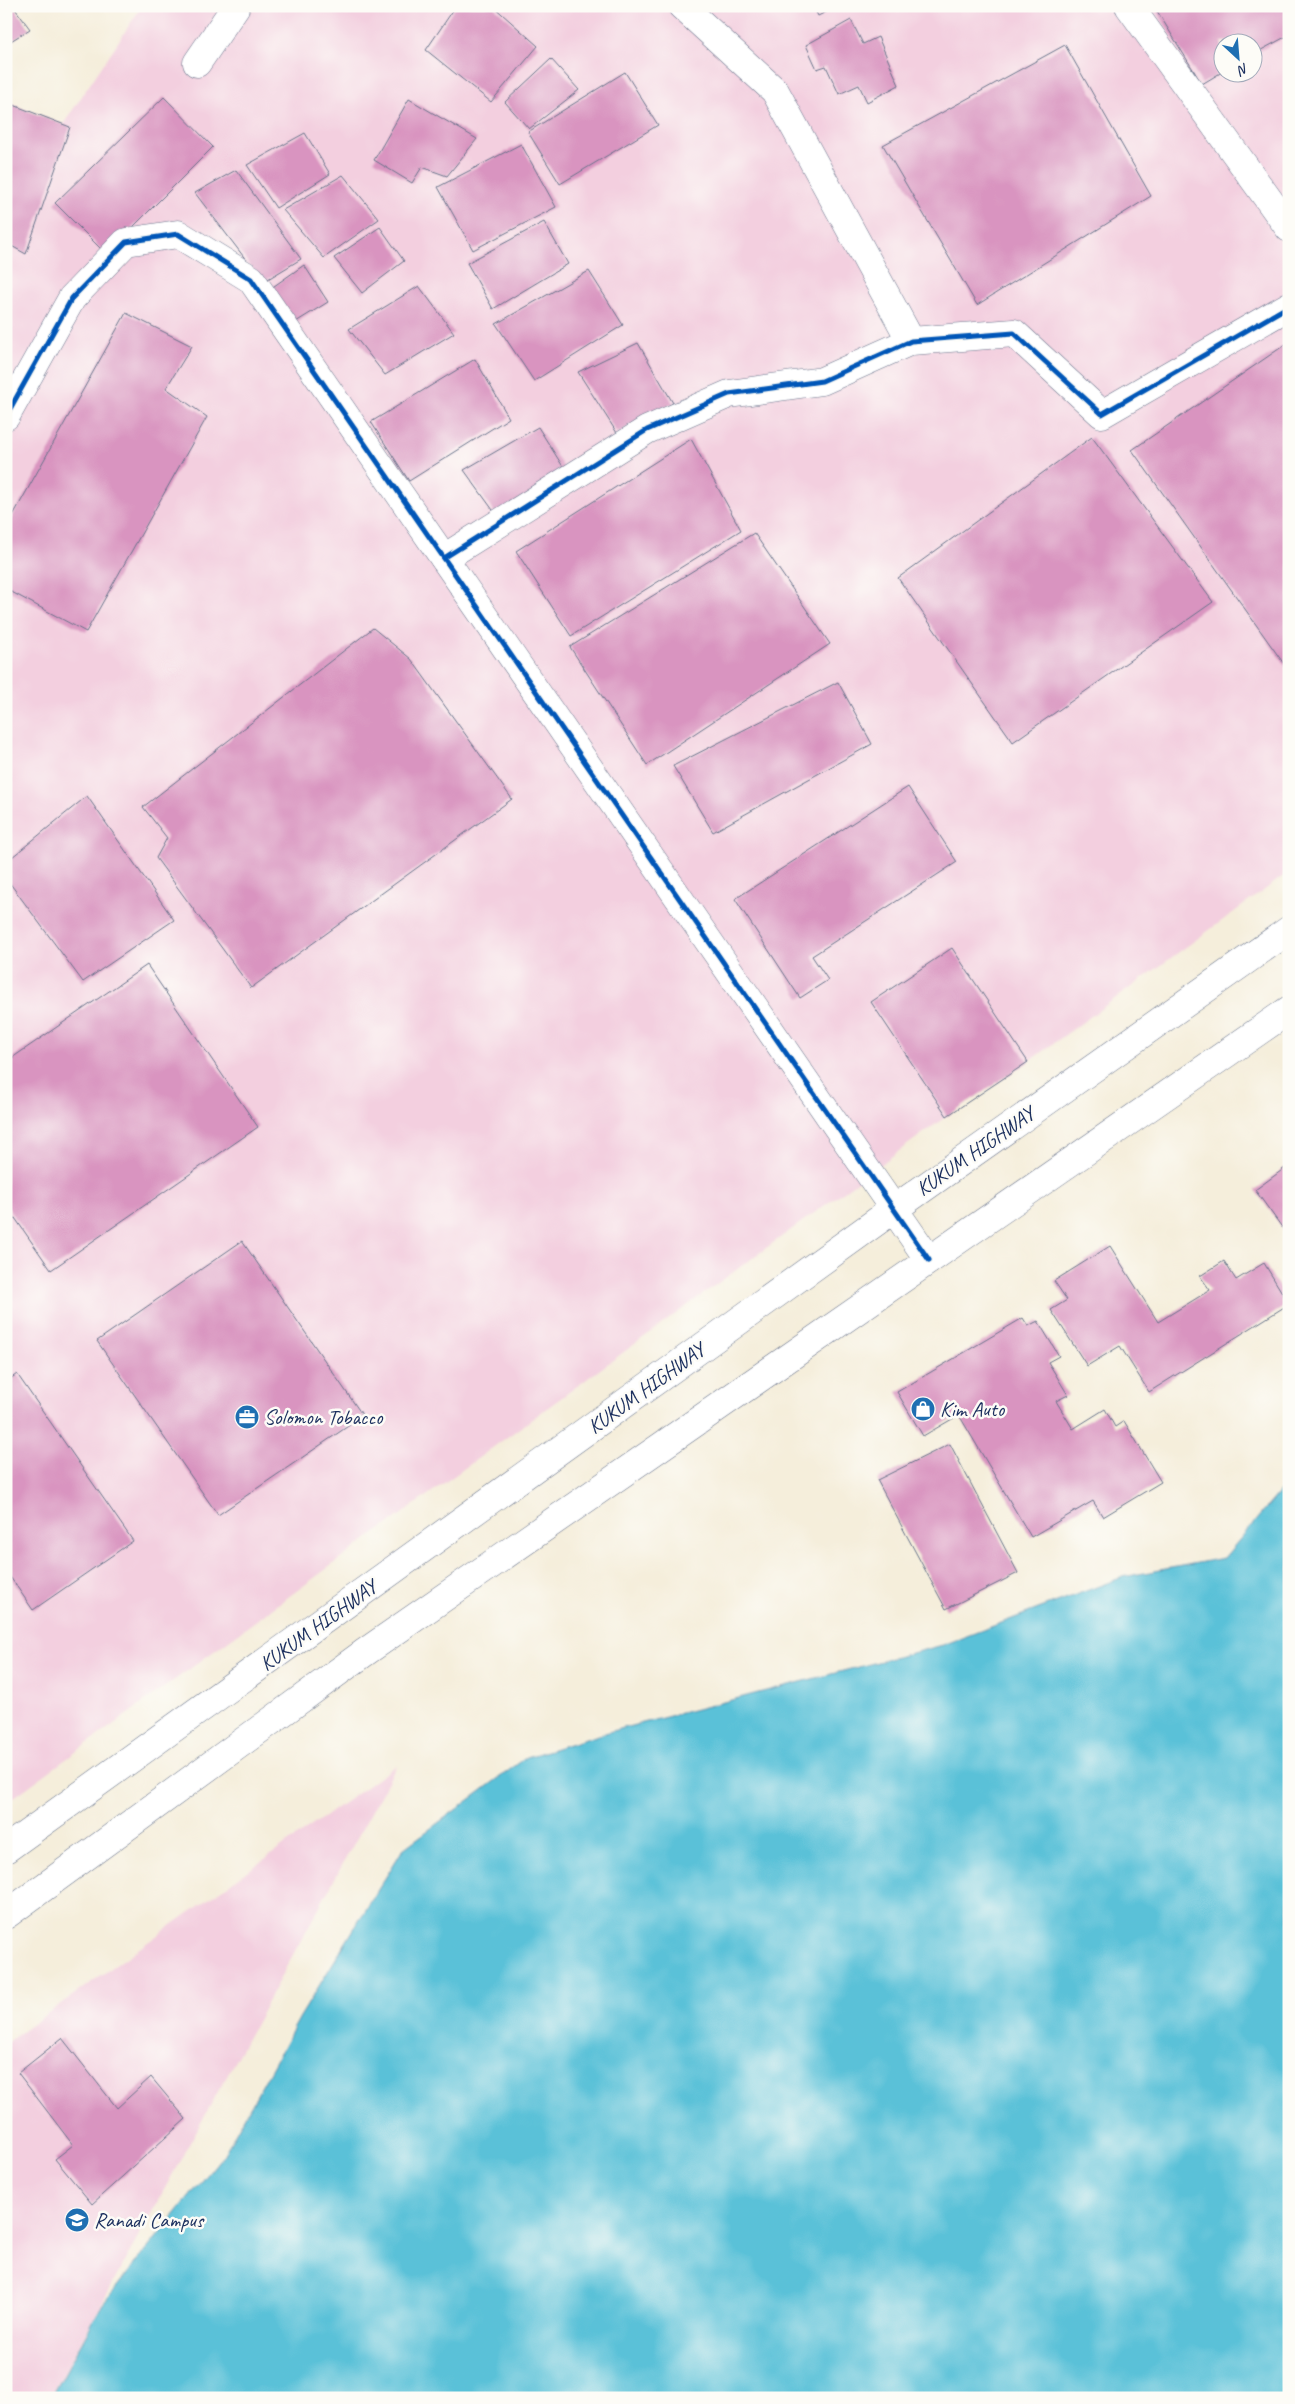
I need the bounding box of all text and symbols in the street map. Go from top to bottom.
north arrow [1212,32,1262,82]
text: N [1234,60,1251,80]
street label: KUKUM HIGHWAY [911,1099,1042,1201]
street label: KUKUM HIGHWAY [582,1335,712,1439]
shop icon: Kim Auto [910,1396,936,1422]
place label: Kim Auto [940,1396,1006,1422]
office icon: Solomon Tobacco [234,1404,260,1430]
place label: Solomon Tobacco [264,1404,384,1430]
street label: KUKUM HIGHWAY [254,1572,384,1676]
school or university icon: Ranadi Campus [64,2207,90,2233]
place label: Ranadi Campus [94,2207,205,2233]

